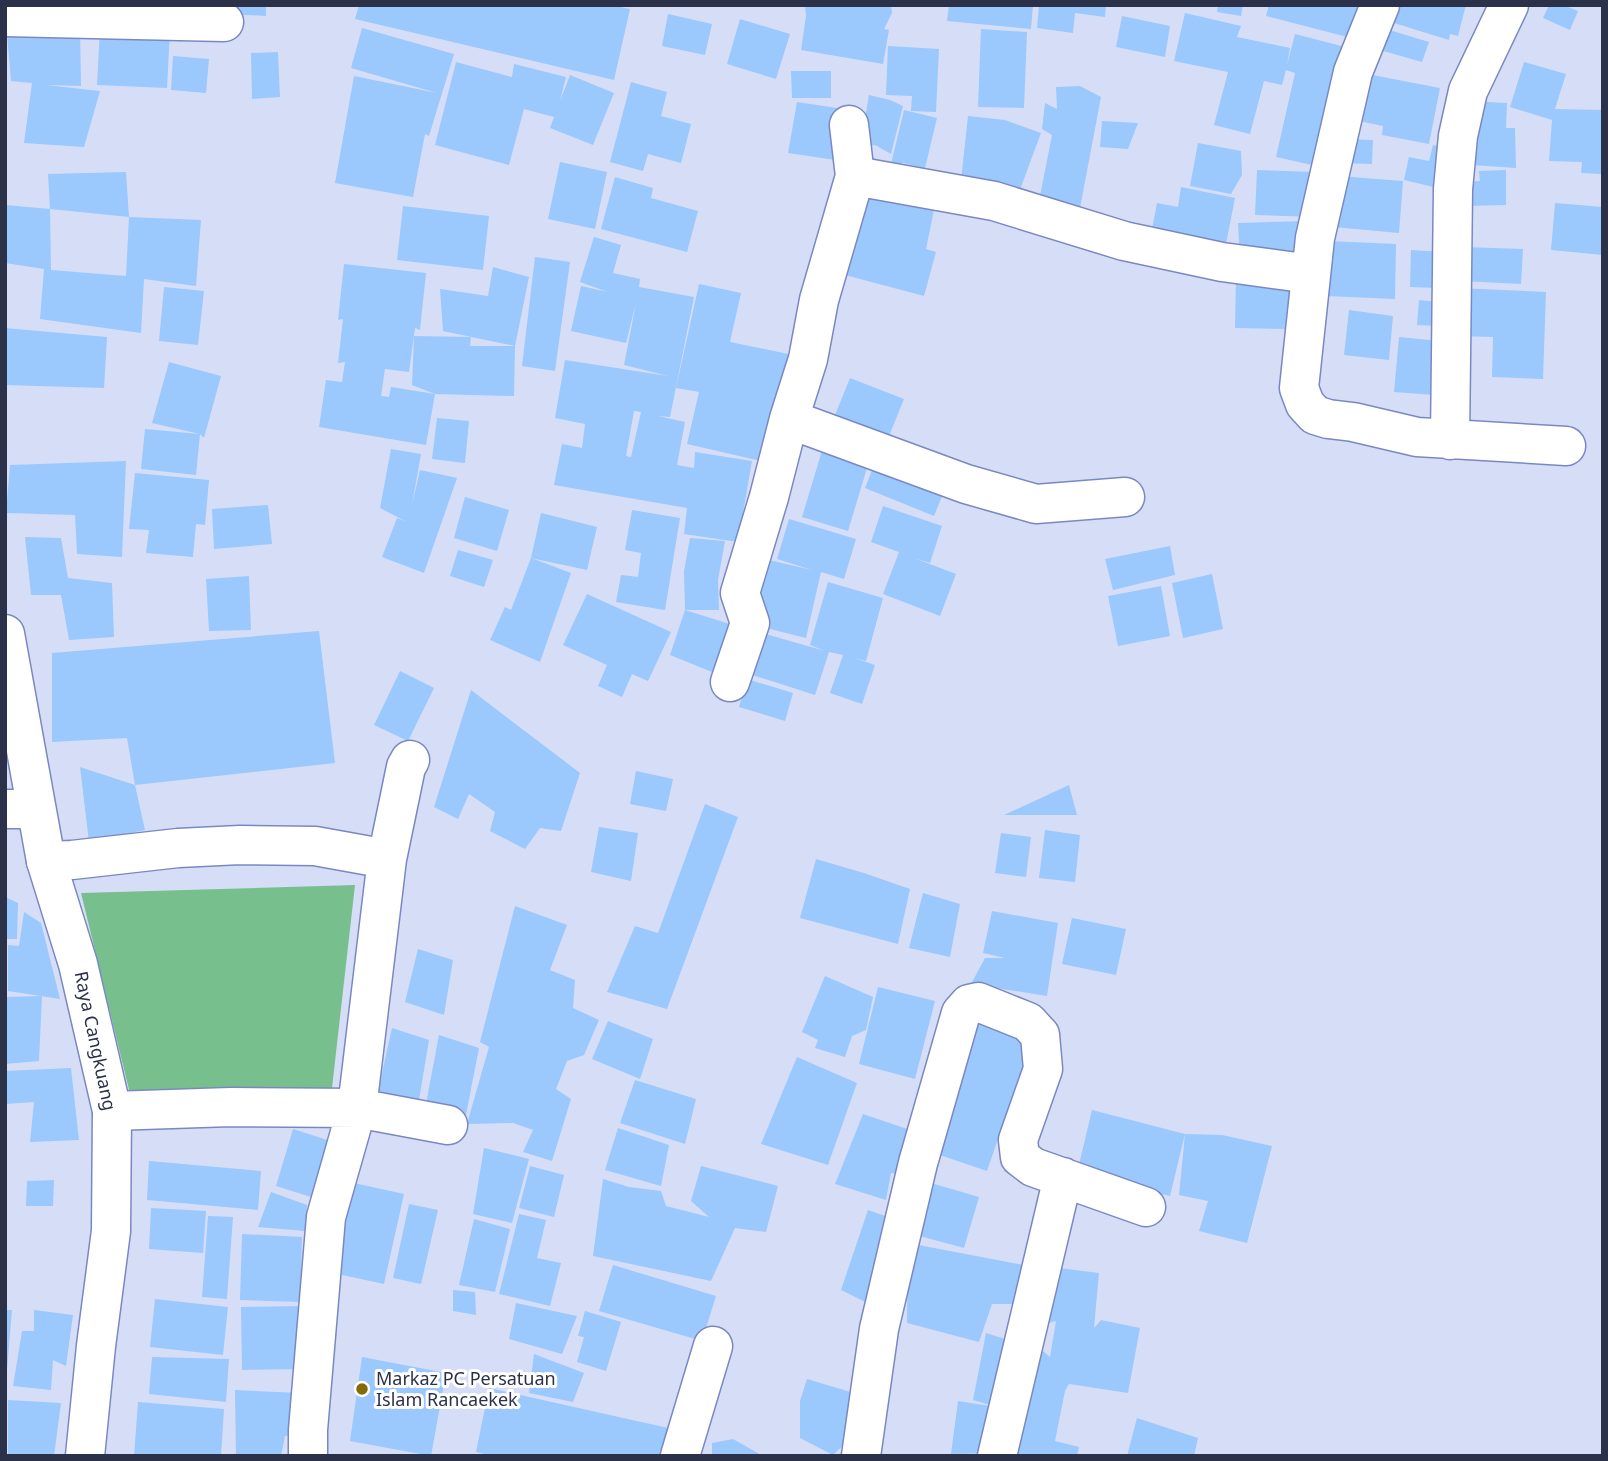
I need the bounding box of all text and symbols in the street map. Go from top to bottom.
street label: Raya Cangkuang [69,969,122,1113]
place label: Markaz PC Persatuan Islam Rancaekek [376,1366,556,1411]
marker: Markaz PC Persatuan Islam Rancaekek [354,1381,370,1397]

